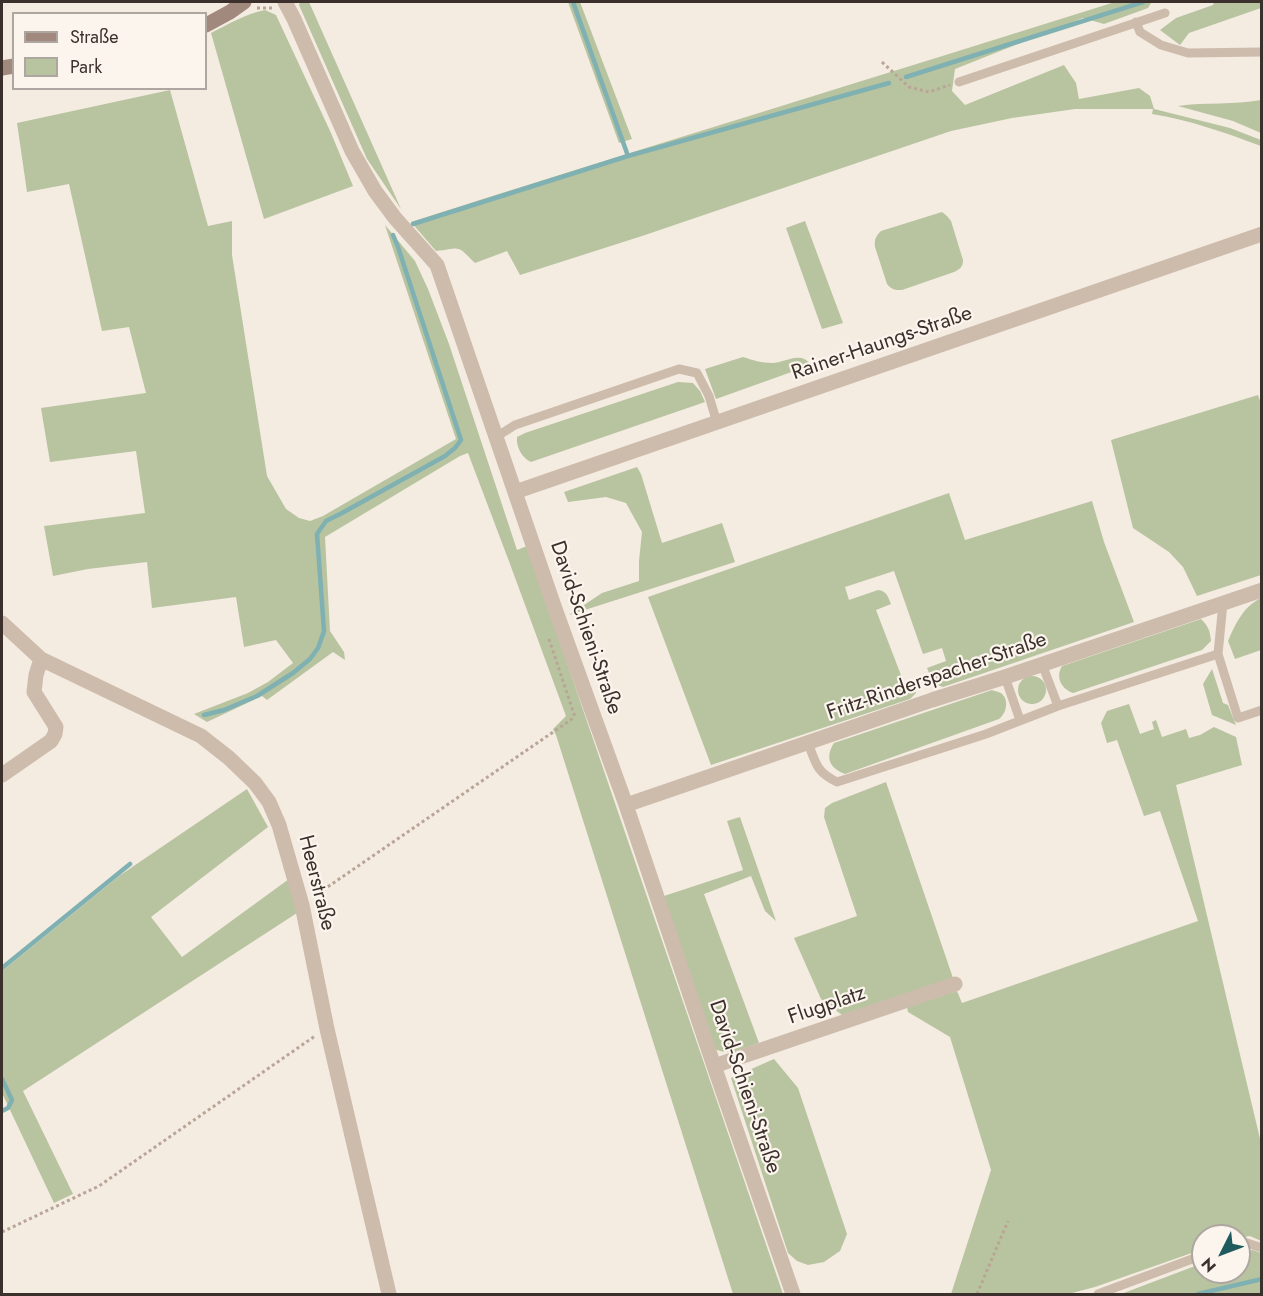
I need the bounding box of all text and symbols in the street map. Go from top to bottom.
legend [12,12,207,90]
text: Straße [70,24,118,50]
text: Park [70,54,102,80]
street label: Rainer-Haungs-Straße [788,301,976,387]
street label: David-Schieni-Straße [544,538,626,718]
street label: Fritz-Rinderspacher-Straße [824,628,1050,726]
street label: Heerstraße [292,833,340,933]
street label: Flugplatz [785,981,869,1031]
street label: David-Schieni-Straße [703,997,785,1177]
north arrow [1191,1224,1251,1284]
text: N [1196,1253,1222,1277]

